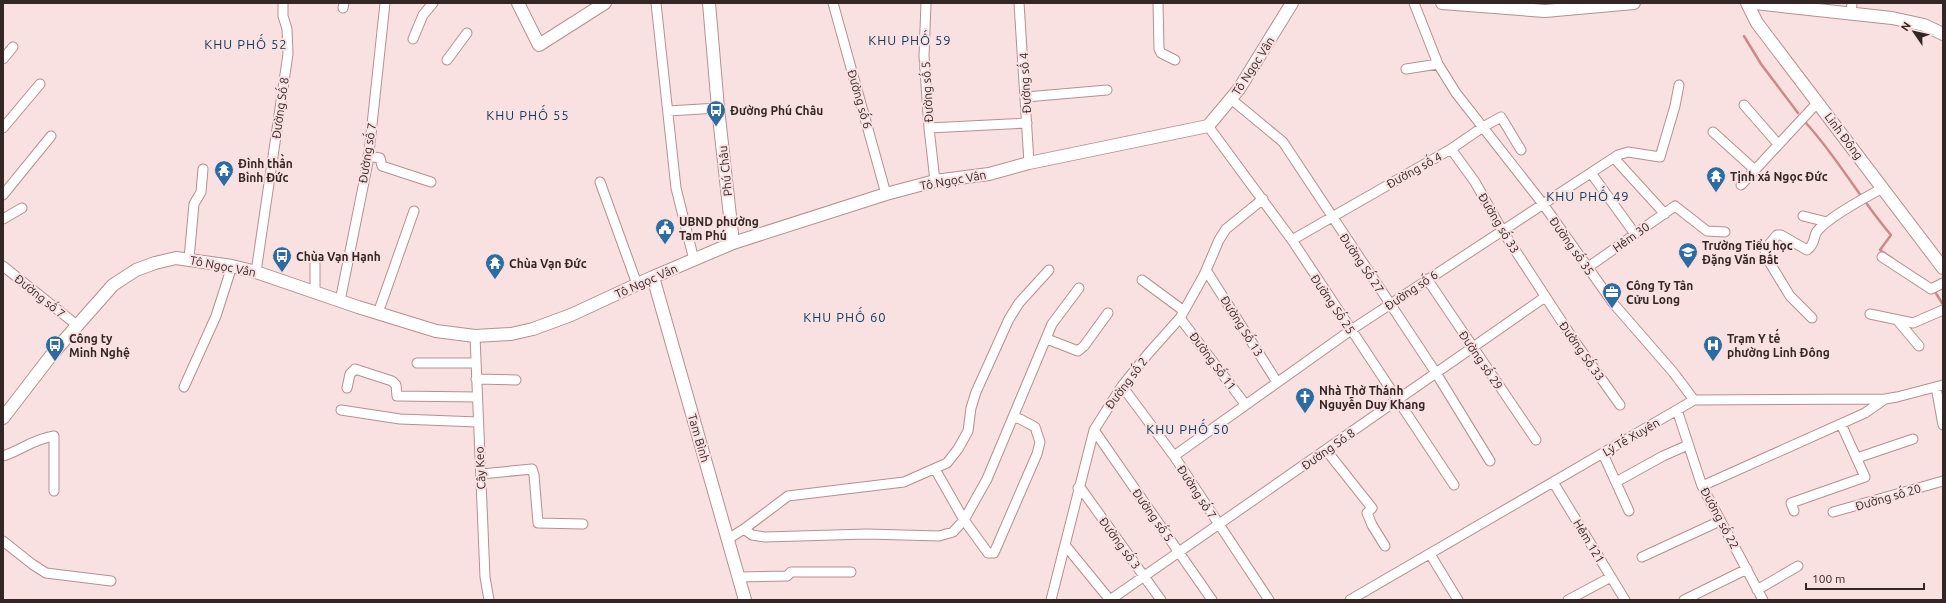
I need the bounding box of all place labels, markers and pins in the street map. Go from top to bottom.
bus stop icon: Đường Phú Châu [705,99,727,127]
place label: Đường Phú Châu [730,104,823,117]
place label: Đình thần Bình Đức [238,153,293,184]
temple icon: Đình thần Bình Đức [213,159,235,187]
temple icon: Tịnh xá Ngọc Đức [1705,165,1727,193]
place label: Tịnh xá Ngọc Đức [1730,170,1828,183]
place label: UBND phường Tam Phú [679,215,759,242]
public building icon: UBND phường Tam Phú [654,217,676,245]
place label: Trường Tiểu học Đặng Văn Bất [1702,239,1793,266]
school or university icon: Trường Tiểu học Đặng Văn Bất [1677,241,1699,269]
bus stop icon: Chùa Vạn Hạnh [271,245,293,273]
place label: Chùa Vạn Hạnh [296,250,381,263]
temple icon: Chùa Vạn Đức [484,252,506,280]
place label: Chùa Vạn Đức [509,257,587,270]
place label: Công Ty Tân Cửu Long [1626,279,1693,306]
office icon: Công Ty Tân Cửu Long [1601,281,1623,309]
place label: Trạm Y tế phường Linh Đông [1727,328,1830,359]
place label: Công ty Minh Nghệ [69,332,130,359]
bus stop icon: Công ty Minh Nghệ [44,334,66,362]
hospital icon: Trạm Y tế phường Linh Đông [1702,334,1724,362]
place label: Nhà Thờ Thánh Nguyễn Duy Khang [1319,384,1425,411]
church icon: Nhà Thờ Thánh Nguyễn Duy Khang [1294,386,1316,414]

